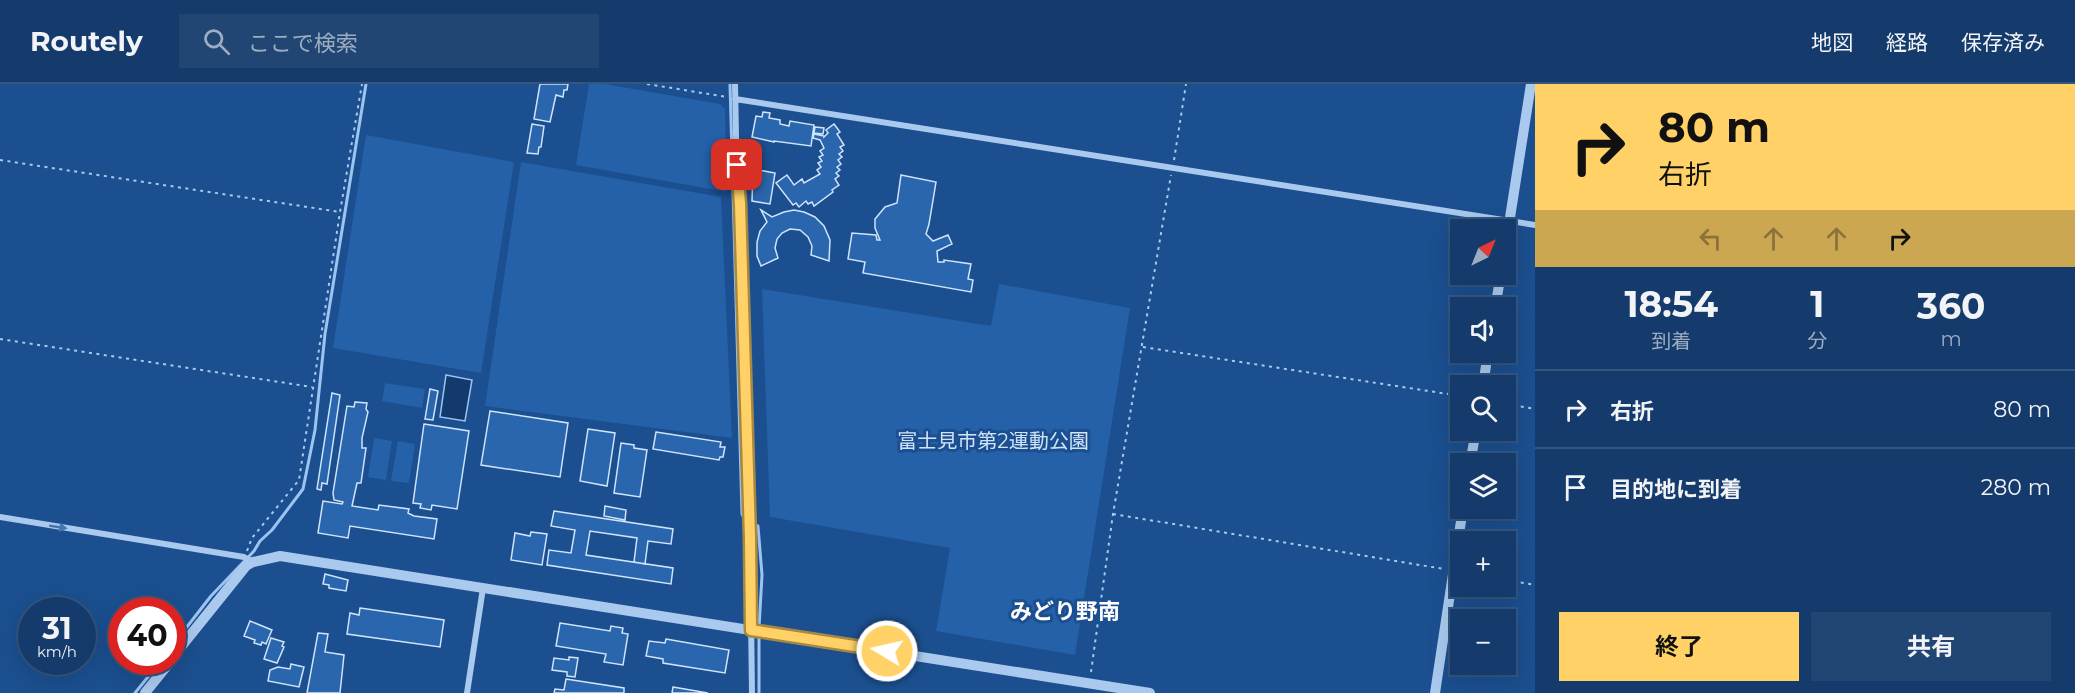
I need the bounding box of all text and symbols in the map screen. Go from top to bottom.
search box [179,14,599,68]
text: Routely [30,24,143,58]
icon: search [200,25,233,58]
text: ここで検索 [248,30,358,57]
text: 地図 [1811,30,1853,55]
text: 経路 [1886,30,1928,55]
text: 保存済み [1961,30,2045,55]
text: 80 m [1658,101,1770,153]
icon: right [1559,108,1637,186]
pin [711,139,762,190]
icon: arrive [720,148,753,181]
text: 右折 [1658,158,1712,191]
north arrow [1450,219,1516,285]
map controls [1450,219,1516,675]
icon: left [1694,222,1727,255]
icon: ahead [1757,222,1790,255]
icon: ahead [1820,222,1853,255]
icon: right [1883,222,1916,255]
text: 18:54 [1624,282,1718,326]
text: 1 [1810,282,1824,326]
text: 360 [1917,284,1986,328]
button: sound [1450,297,1516,363]
text: m [1941,327,1962,351]
text: 到着 [1651,329,1691,353]
text: 分 [1807,329,1827,353]
button: search [1450,375,1516,441]
icon: right [1559,393,1592,426]
text: 80 m [1993,396,2051,423]
text: 右折 [1610,398,1654,425]
park label: 富士見市第2運動公園 [897,429,1089,453]
button: layers [1450,453,1516,519]
icon: arrive [1559,471,1592,504]
text: 280 m [1981,474,2051,501]
text: 目的地に到着 [1610,476,1742,503]
one-way arrow [48,522,67,531]
button: + [1450,531,1516,597]
speed limit sign: 40 [108,597,186,675]
district label: みどり野南 [1010,598,1120,625]
button: − [1450,609,1516,675]
text: 31 [42,610,72,647]
button: 終了 [1559,612,1799,681]
button: 共有 [1811,612,2051,681]
position arrow [855,619,919,683]
text: km/h [37,642,77,661]

